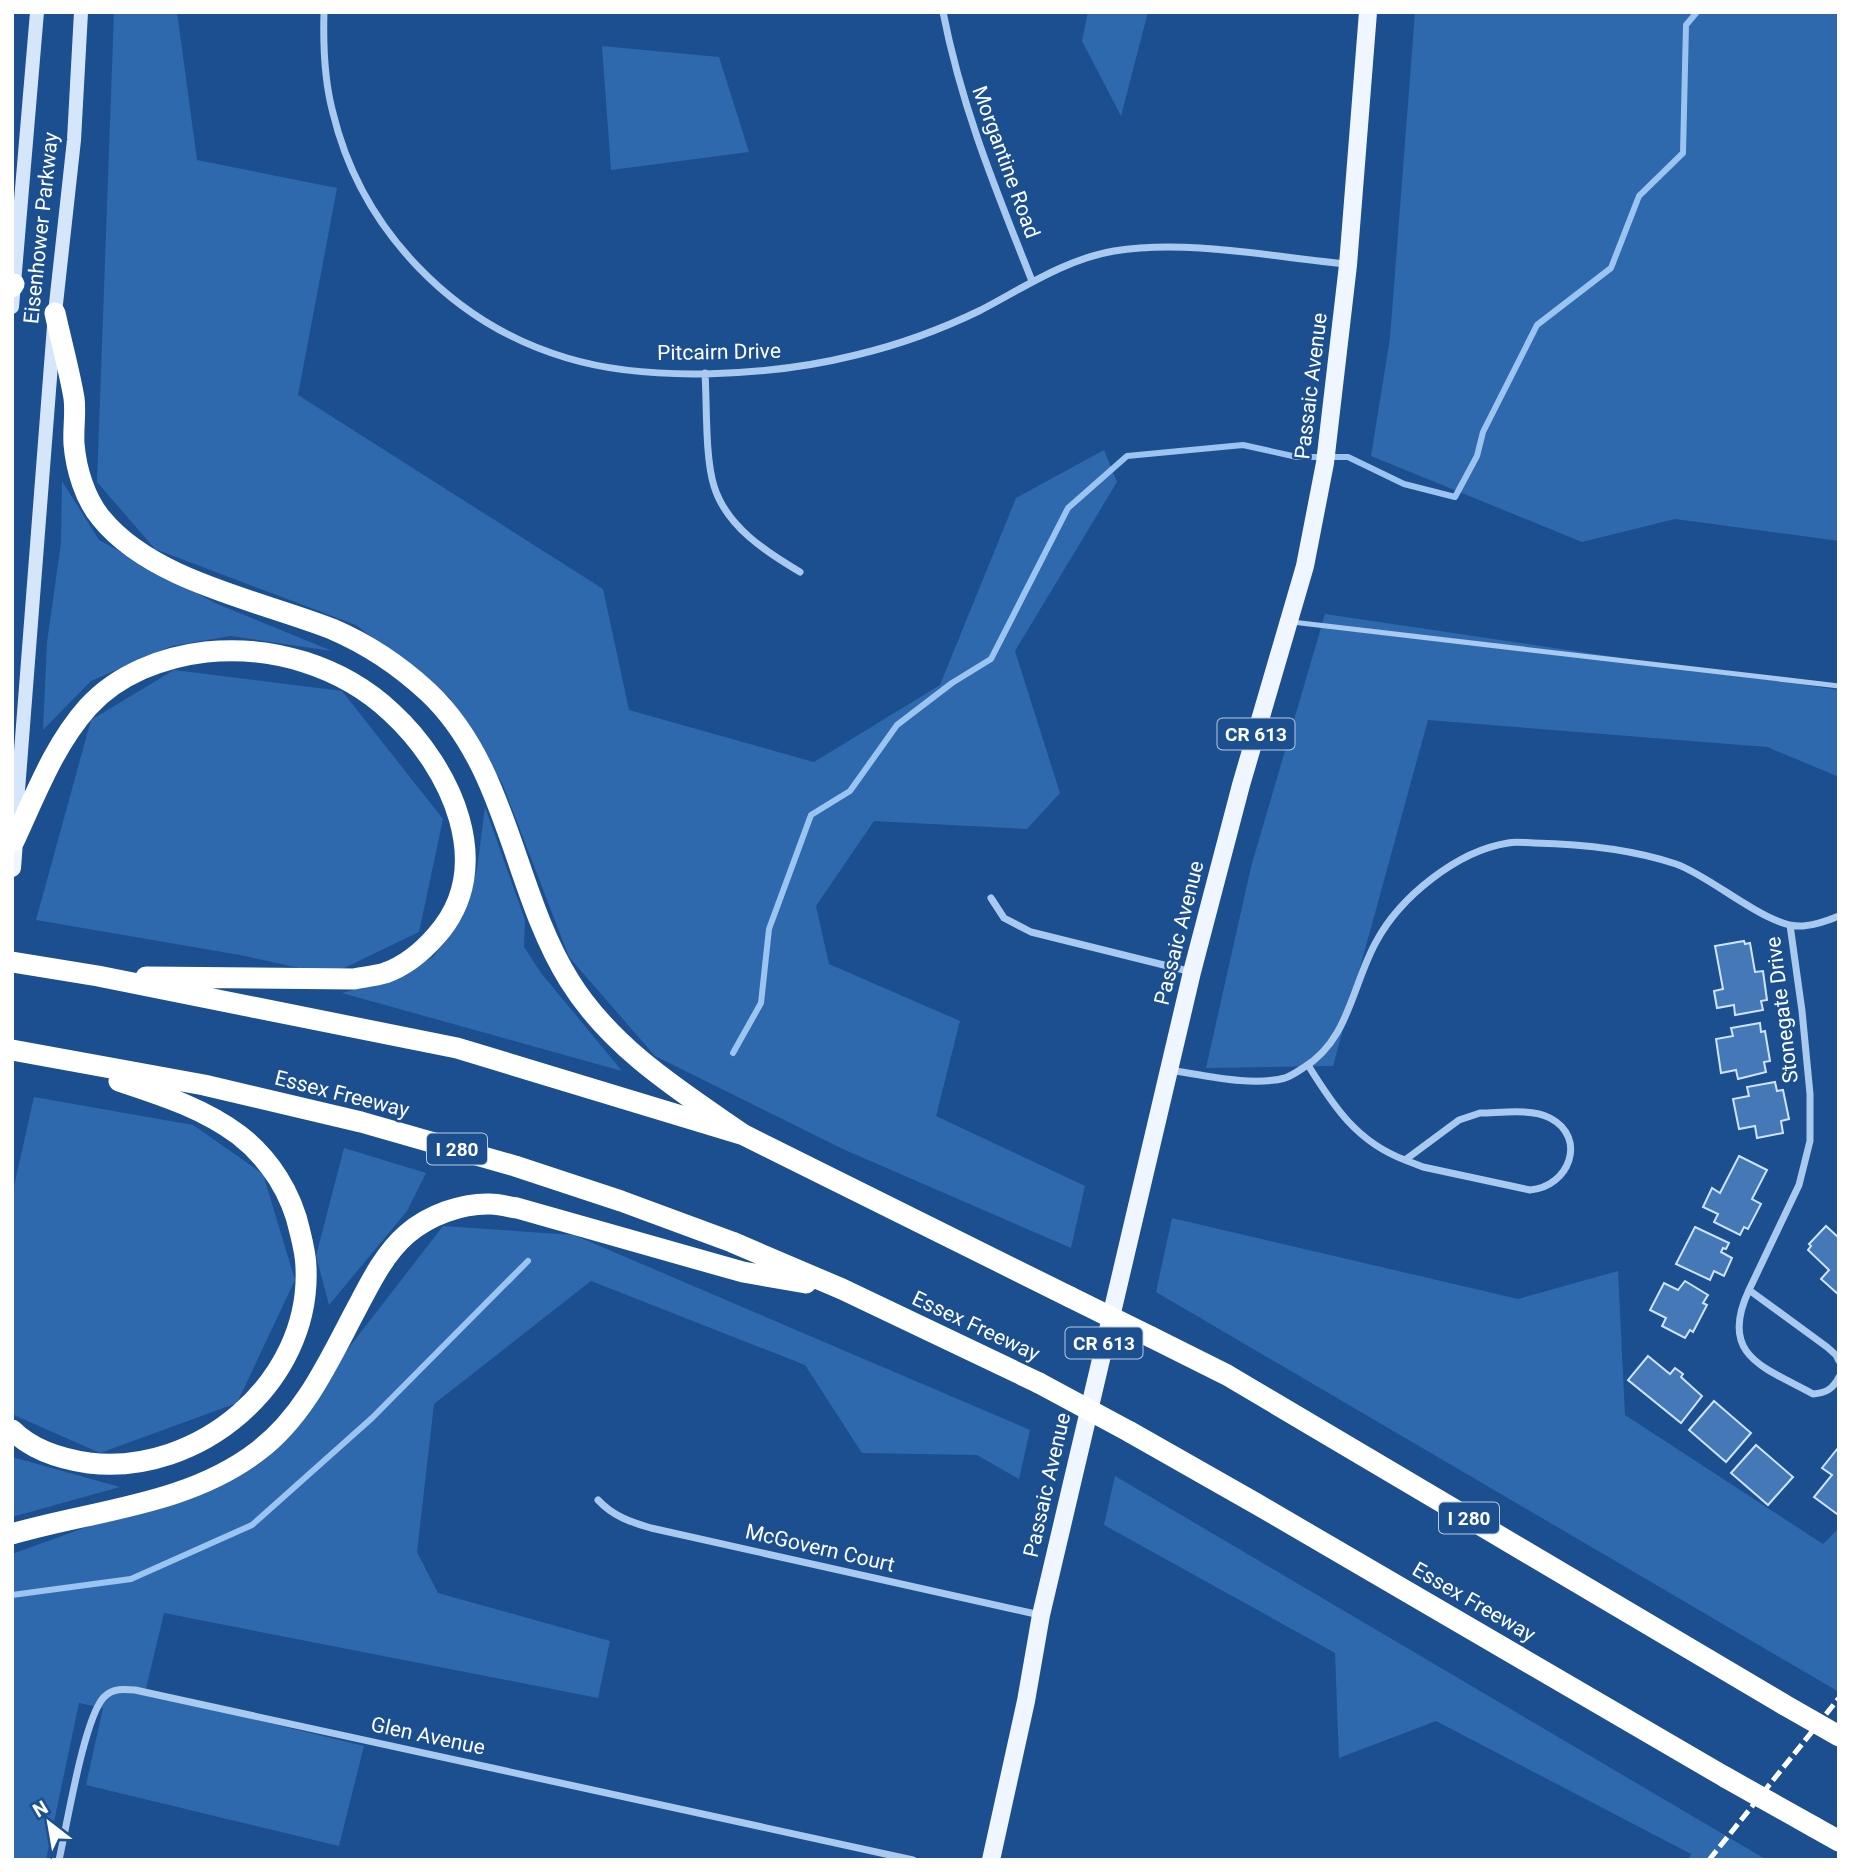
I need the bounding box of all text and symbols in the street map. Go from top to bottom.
street label: Morgantine Road [967,83,1045,241]
street label: Eisenhower Parkway [19,131,63,325]
street label: Passaic Avenue [1290,311,1332,461]
street label: Pitcairn Drive [657,339,781,365]
road number: CR 613 [1218,719,1294,750]
street label: Passaic Avenue [1149,858,1209,1008]
street label: Stonegate Drive [1761,935,1803,1085]
street label: Essex Freeway [272,1066,412,1122]
road number: I 280 [427,1134,487,1164]
street label: Essex Freeway [908,1286,1044,1366]
road number: CR 613 [1066,1328,1142,1358]
street label: Passaic Avenue [1019,1410,1075,1560]
road number: I 280 [1439,1502,1499,1534]
street label: McGovern Court [743,1519,897,1577]
street label: Essex Freeway [1408,1557,1540,1647]
street label: Glen Avenue [369,1712,487,1760]
north arrow [14,1788,84,1858]
text: N [29,1796,52,1822]

